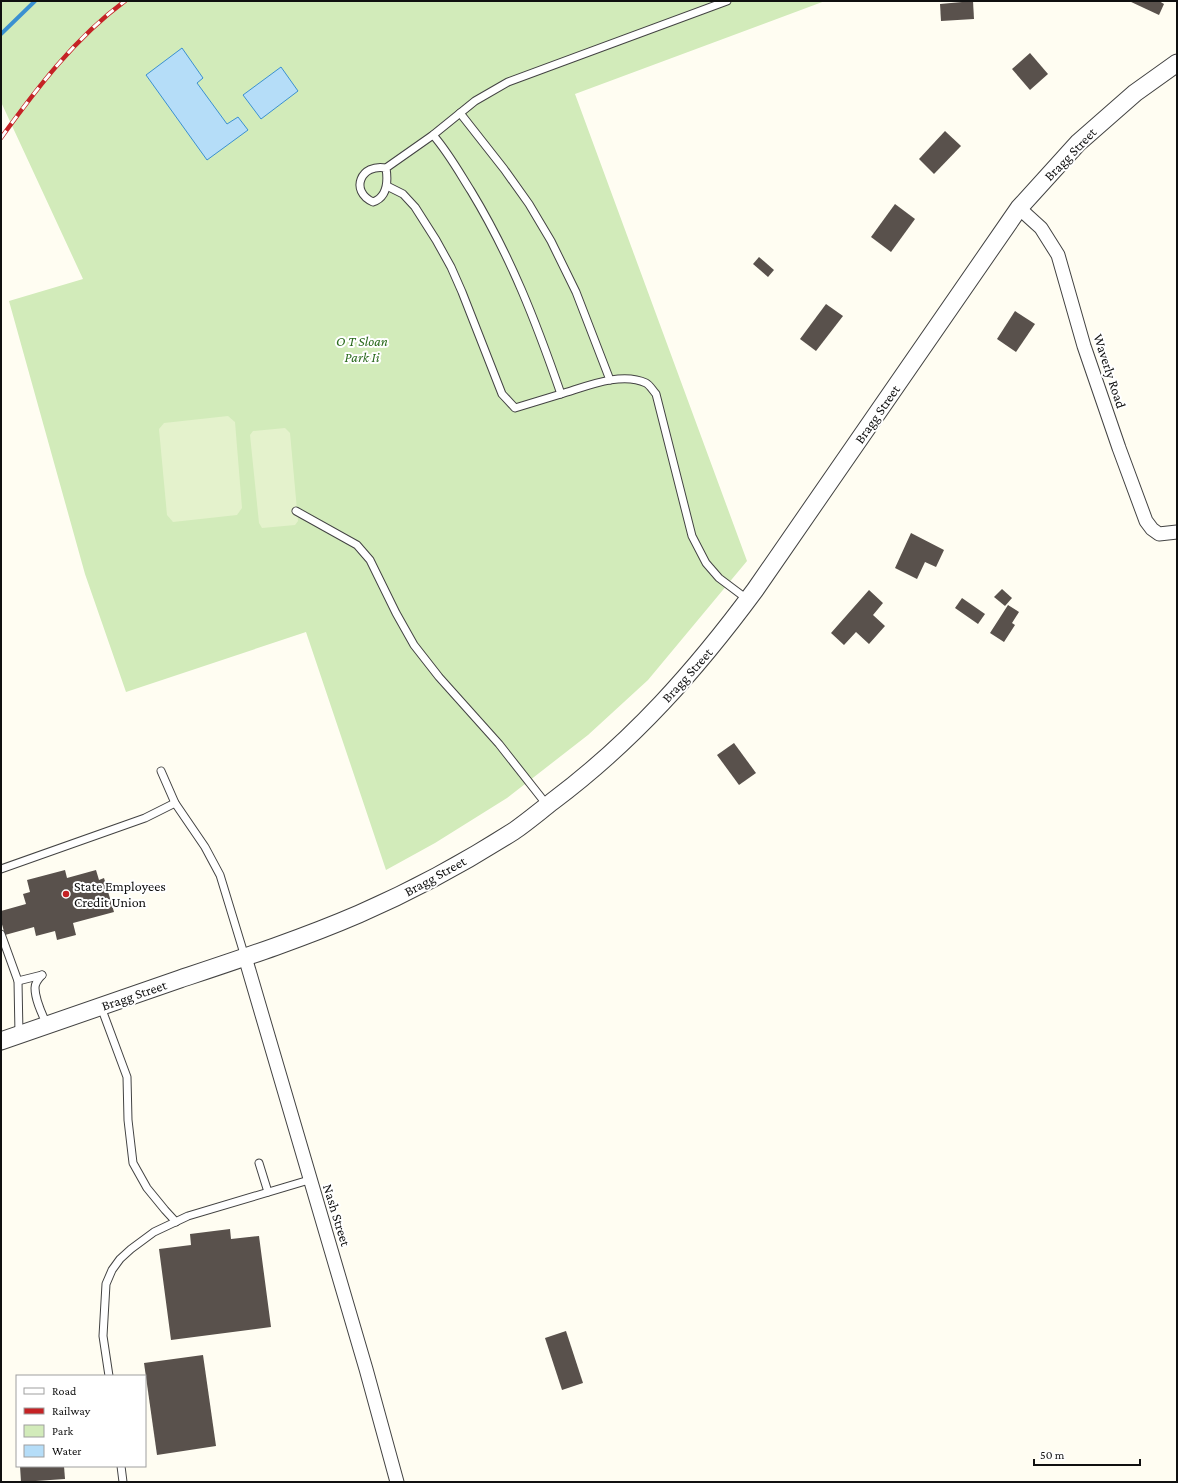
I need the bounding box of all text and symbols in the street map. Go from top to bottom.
street label: Bragg Street [1041,124,1100,184]
street label: Waverly Road [1090,332,1130,411]
park label: O T Sloan Park Ii [336,333,388,365]
street label: Bragg Street [851,381,903,446]
street label: Bragg Street [658,644,716,706]
street label: Bragg Street [401,852,469,899]
place label: State Employees Credit Union [74,878,166,910]
marker: State Employees Credit Union [61,889,71,899]
street label: Bragg Street [99,976,169,1014]
street label: Nash Street [320,1182,354,1248]
legend [16,1375,146,1467]
text: Road [52,1384,77,1398]
text: Railway [52,1404,91,1418]
text: Park [52,1424,74,1438]
scale bar [1034,1441,1140,1467]
text: Water [52,1444,82,1458]
text: 50 m [1040,1448,1065,1462]

